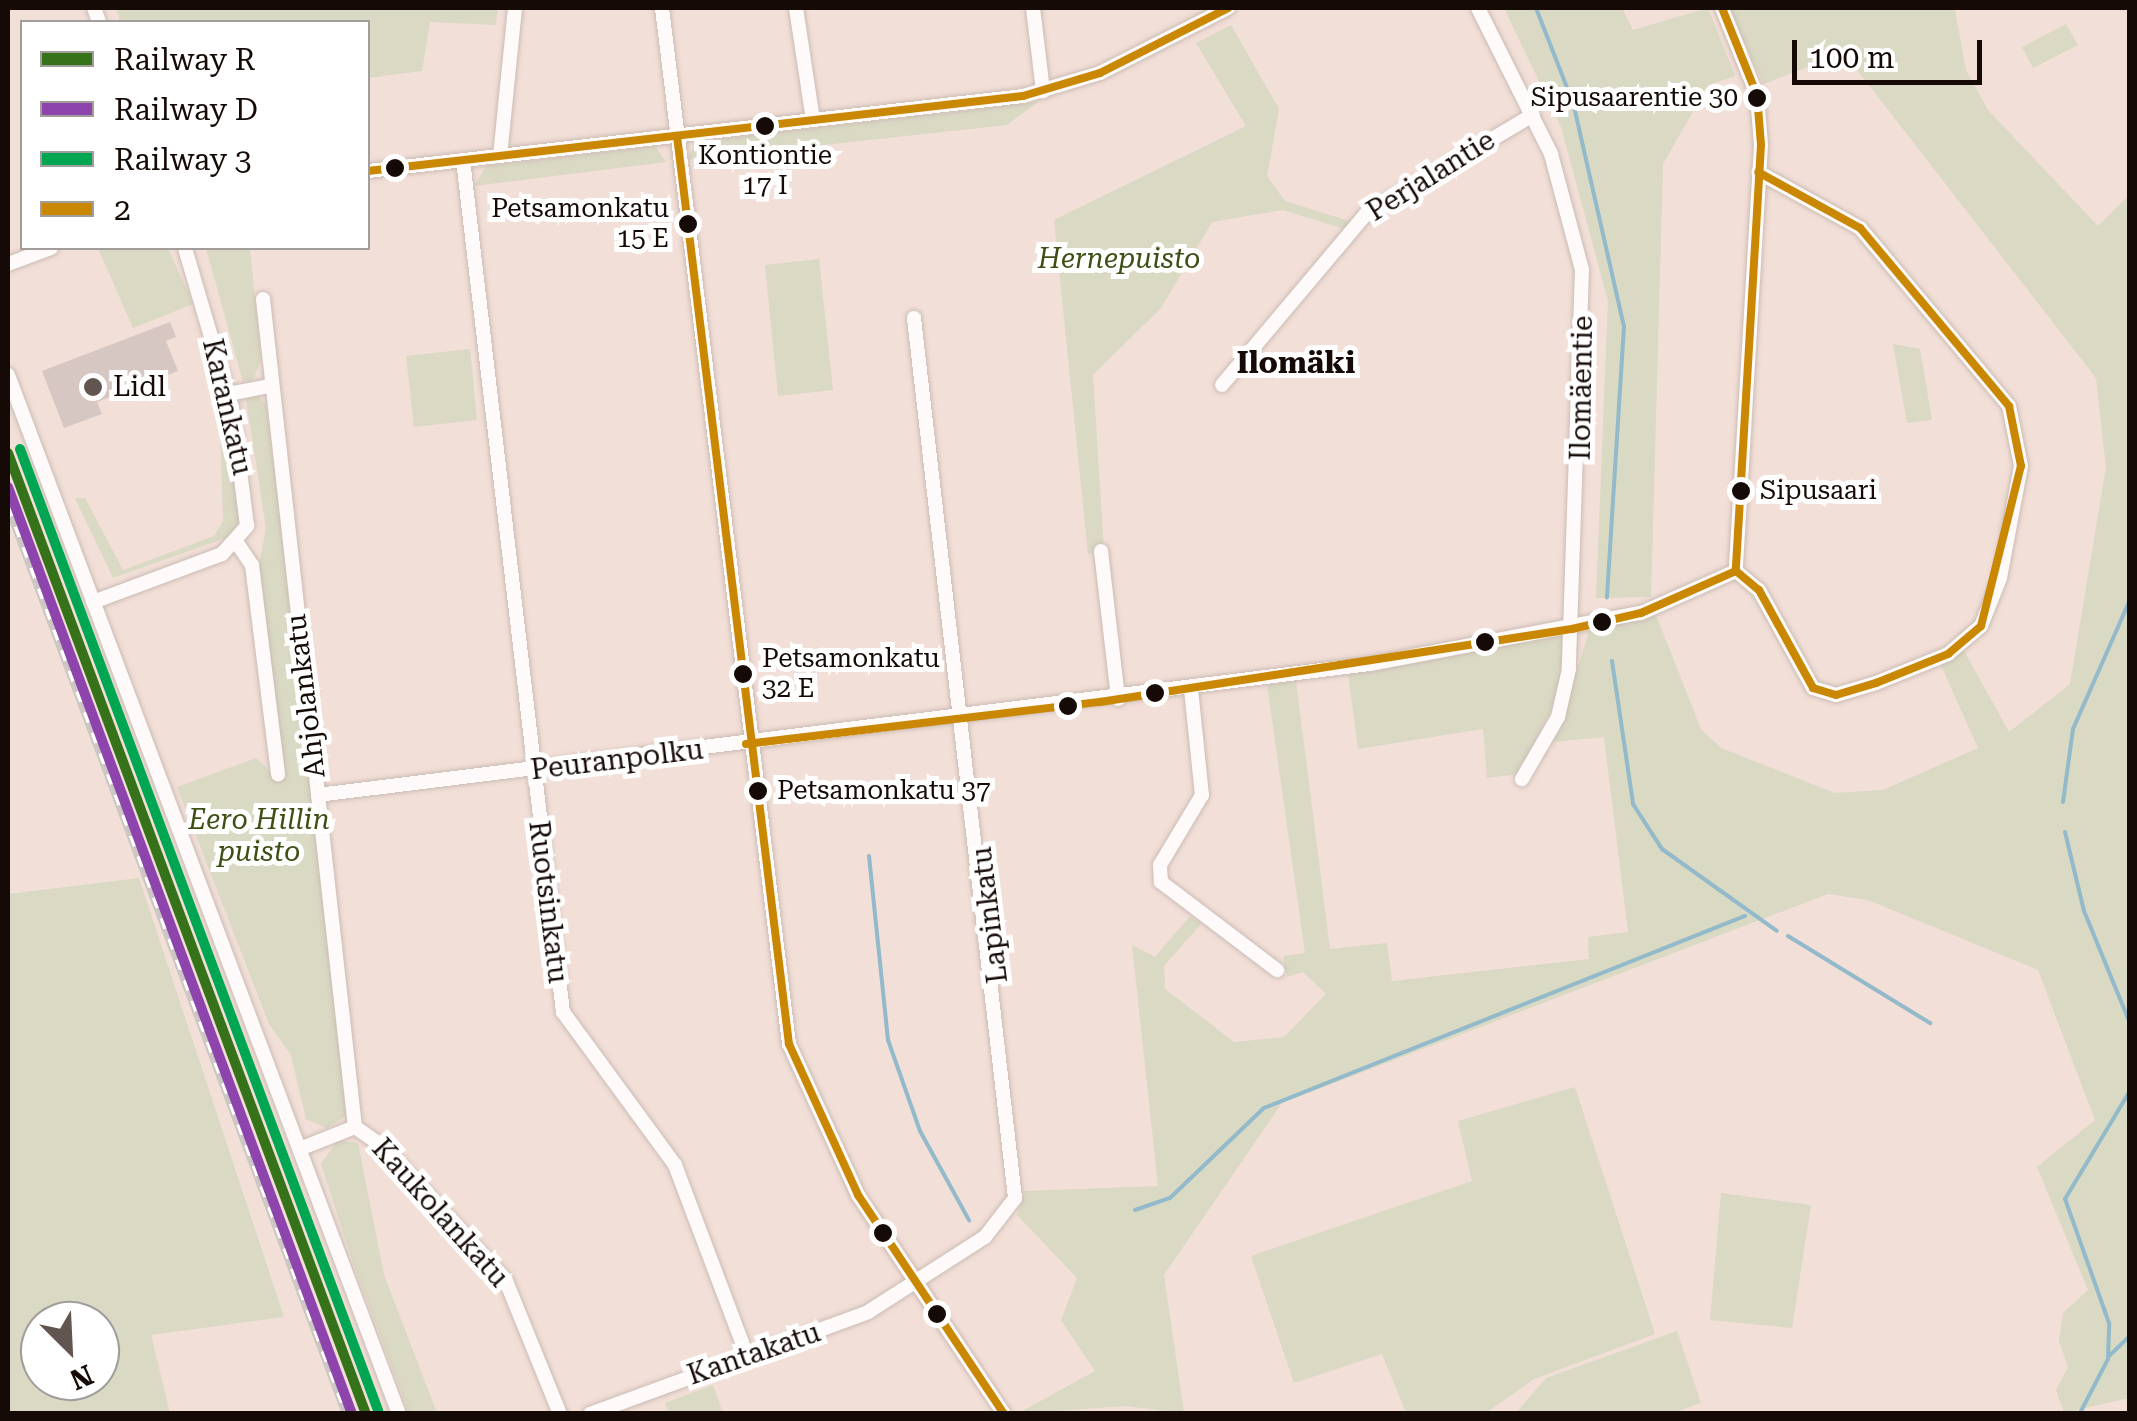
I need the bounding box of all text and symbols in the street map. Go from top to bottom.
legend [20,20,370,250]
scale bar [1797,20,1987,82]
text: 100 m [1809,40,1894,75]
text: Railway R [114,42,256,77]
place label: Sipusaarentie 30 [1531,82,1738,114]
marker: Sipusaarentie 30 [1747,88,1767,108]
text: Railway D [114,92,258,127]
marker: Kontiontie 17 I [755,116,775,136]
street label: Perjalantie [1361,123,1501,229]
place label: Kontiontie 17 I [698,140,832,202]
text: Railway 3 [114,142,252,177]
unlabelled marker [385,158,405,178]
text: 2 [114,192,131,227]
place label: Petsamonkatu 15 E [491,193,669,254]
marker: Petsamonkatu 15 E [678,214,698,234]
park label: Hernepuisto [1038,242,1200,276]
street label: Ilomäentie [1564,315,1600,461]
street label: Karankatu [195,336,259,478]
district label: Ilomäki [1237,345,1355,381]
place label: Lidl [113,370,166,404]
marker: Lidl [82,376,104,398]
place label: Sipusaari [1760,475,1877,507]
marker: Sipusaari [1731,481,1751,501]
street label: Ahjolankatu [279,612,333,780]
unlabelled marker [1592,612,1612,632]
unlabelled marker [1475,632,1495,652]
place label: Petsamonkatu 32 E [762,643,940,704]
marker: Petsamonkatu 32 E [733,664,753,684]
unlabelled marker [1145,683,1165,703]
unlabelled marker [1058,696,1078,716]
street label: Peuranpolku [529,733,705,787]
place label: Petsamonkatu 37 [777,775,991,807]
marker: Petsamonkatu 37 [748,781,768,801]
park label: Eero Hillin puisto [188,803,330,869]
street label: Ruotsinkatu [521,819,575,985]
street label: Lapinkatu [965,845,1015,985]
street label: Kaukolankatu [365,1132,515,1294]
unlabelled marker [873,1223,893,1243]
north arrow [20,1301,120,1401]
unlabelled marker [927,1304,947,1324]
street label: Kantakatu [683,1316,825,1392]
text: N [65,1358,98,1396]

